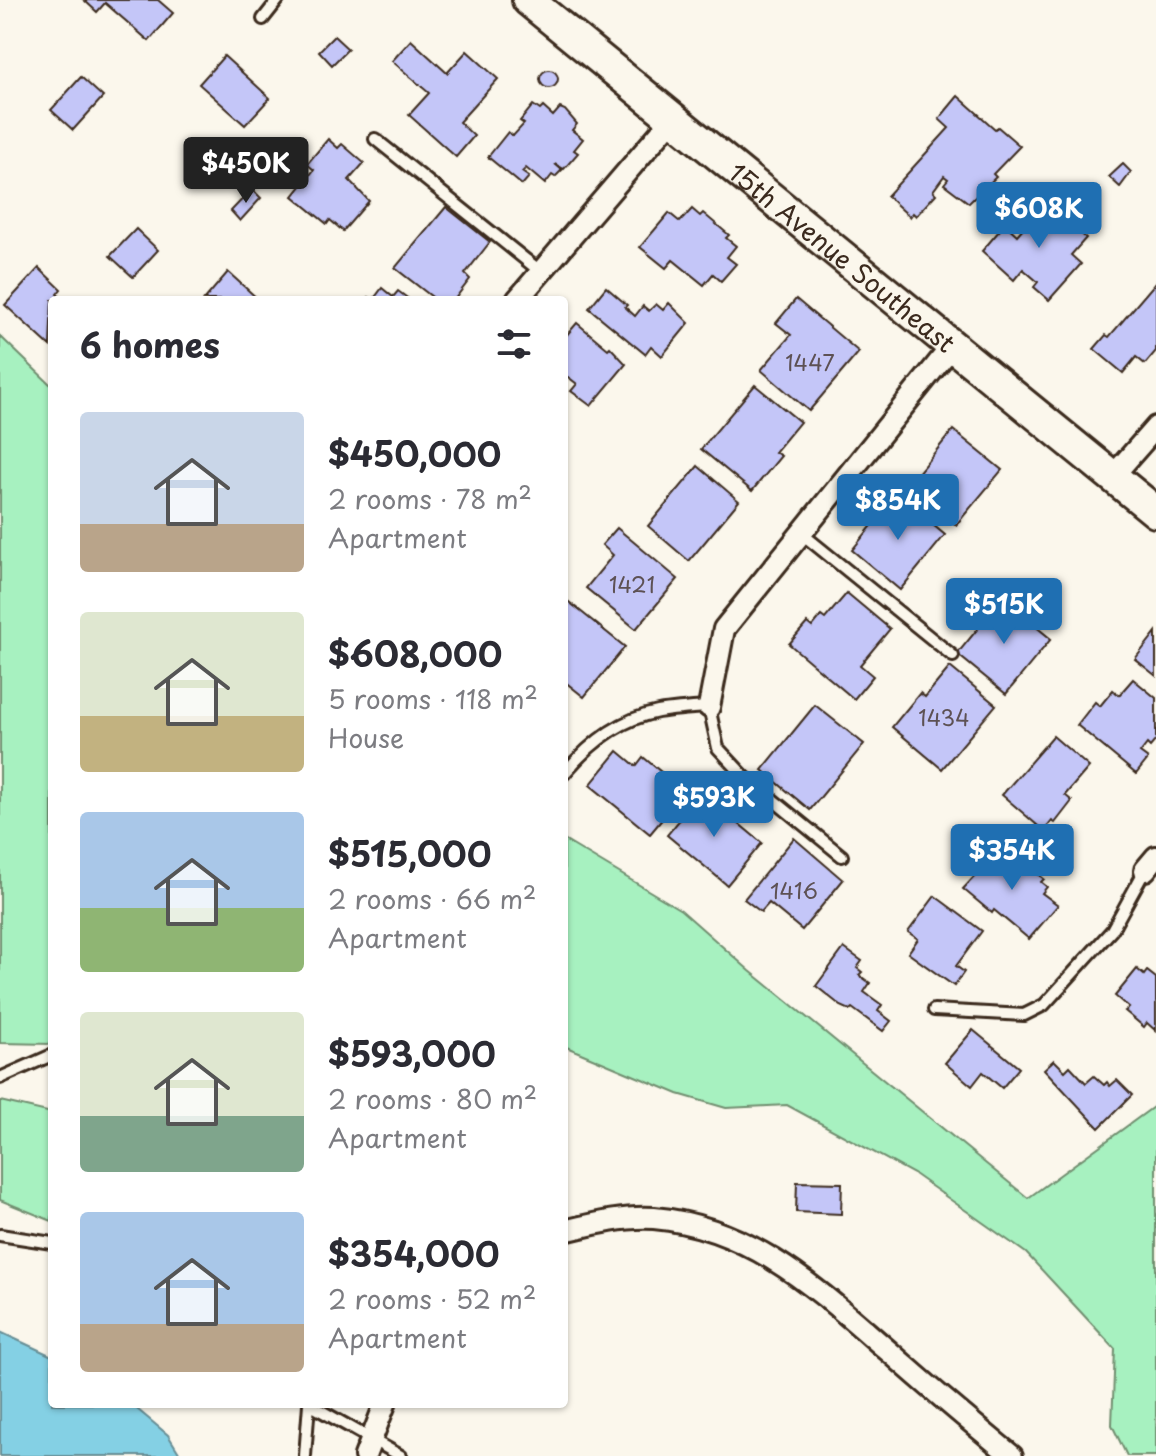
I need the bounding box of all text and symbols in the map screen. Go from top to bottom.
pin: $450K [190,137,302,205]
text: $450K [201,143,291,182]
street label: 15th Avenue Southeast [721,152,965,361]
pin: $608K [983,182,1095,250]
text: $608K [994,188,1084,227]
text: 6 homes [80,318,220,370]
icon: filters [492,322,536,366]
house number: 1447 [785,345,835,378]
text: $450,000 [328,427,501,479]
icon: home [144,444,240,540]
pin: $854K [842,474,954,542]
text: 2 rooms · 78 m² [328,479,532,518]
text: $854K [855,480,941,519]
text: Apartment [328,518,467,557]
house number: 1421 [609,567,655,600]
pin: $515K [948,578,1060,646]
text: $515K [964,584,1044,623]
text: $608,000 [328,627,502,679]
icon: home [144,644,240,740]
text: 5 rooms · 118 m² [328,679,538,718]
house number: 1434 [918,700,970,733]
text: House [328,718,404,757]
pin: $593K [658,771,770,839]
text: $593K [672,777,756,816]
pin: $354K [956,824,1068,892]
text: $515,000 [328,827,491,879]
text: $354K [969,830,1055,869]
icon: home [144,844,240,940]
house number: 1416 [770,873,818,906]
text: 2 rooms · 66 m² [328,879,537,918]
text: Apartment [328,918,467,957]
text: $593,000 [328,1027,496,1079]
icon: home [144,1044,240,1140]
text: 2 rooms · 80 m² [328,1079,537,1118]
text: Apartment [328,1118,467,1157]
text: $354,000 [328,1227,499,1279]
icon: home [144,1244,240,1340]
text: 2 rooms · 52 m² [328,1279,536,1318]
text: Apartment [328,1318,467,1357]

